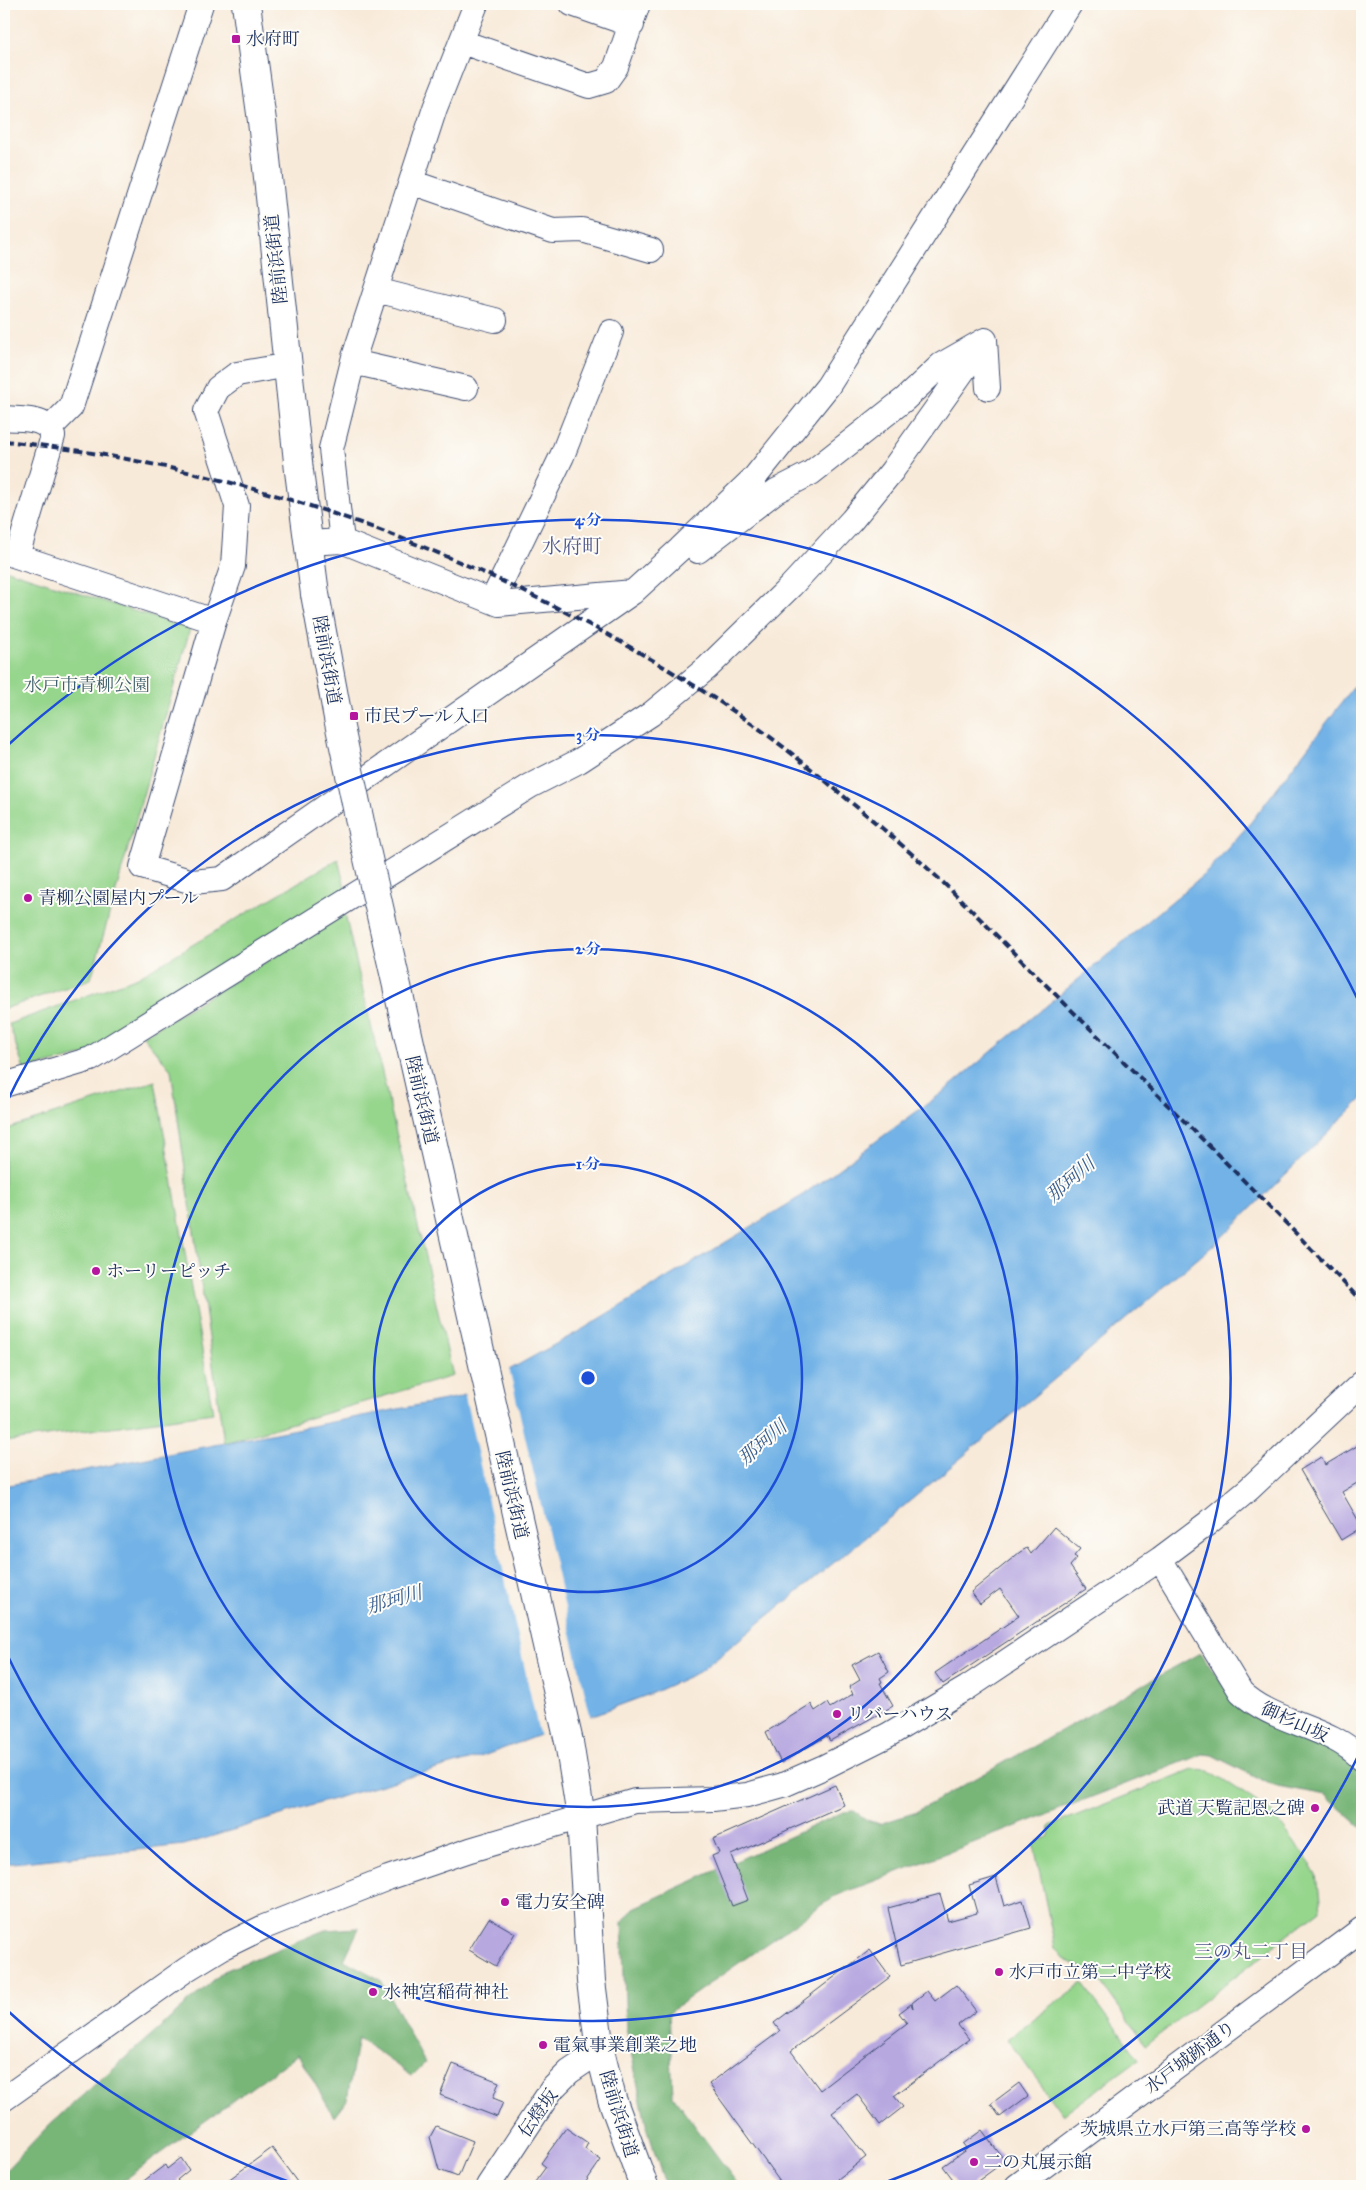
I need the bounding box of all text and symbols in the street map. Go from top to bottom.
place label: 水府町 [246,28,300,50]
marker: 水府町 [230,33,242,45]
street label: 陸前浜街道 [260,213,292,305]
text: 4 分 [575,511,601,530]
district label: 水府町 [542,534,602,558]
street label: 陸前浜街道 [308,614,346,706]
park label: 水戸市青柳公園 [24,674,150,696]
place label: 市民プール入口 [364,705,489,727]
marker: 市民プール入口 [348,710,360,722]
text: 3 分 [576,726,600,745]
place label: 青柳公園屋内プール [38,887,199,909]
marker: 青柳公園屋内プール [22,892,34,904]
text: 2 分 [575,940,601,958]
street label: 陸前浜街道 [401,1054,443,1146]
water label: 那珂川 [1041,1151,1101,1207]
text: 1 分 [576,1155,600,1173]
place label: ホーリーピッチ [106,1260,231,1282]
marker: ホーリーピッチ [90,1265,102,1277]
centre of rings [579,1369,597,1387]
water label: 那珂川 [733,1414,793,1470]
street label: 陸前浜街道 [491,1449,533,1541]
water label: 那珂川 [364,1580,427,1618]
street label: 御杉山坂 [1258,1697,1332,1747]
place label: リバーハウス [847,1703,953,1725]
marker: リバーハウス [831,1708,843,1720]
place label: 武道 天覧記恩之碑 [1157,1797,1305,1819]
marker: 武道 天覧記恩之碑 [1309,1802,1321,1814]
place label: 電力安全碑 [515,1891,605,1913]
marker: 電力安全碑 [499,1896,511,1908]
district label: 三の丸二丁目 [1194,1940,1308,1963]
place label: 水戸市立第二中学校 [1009,1961,1171,1983]
marker: 水戸市立第二中学校 [993,1966,1005,1978]
place label: 水神宮稲荷神社 [383,1981,509,2003]
marker: 水神宮稲荷神社 [367,1986,379,1998]
street label: 水戸城跡通り [1140,2016,1240,2098]
place label: 電氣事業創業之地 [553,2034,697,2056]
marker: 電氣事業創業之地 [537,2039,549,2051]
street label: 陸前浜街道 [595,2068,643,2160]
street label: 伝燈坂 [514,2085,562,2141]
place label: 茨城県立水戸第三高等学校 [1080,2118,1296,2140]
marker: 茨城県立水戸第三高等学校 [1300,2123,1312,2135]
place label: 二の丸展示館 [984,2151,1092,2173]
marker: 二の丸展示館 [968,2156,980,2168]

